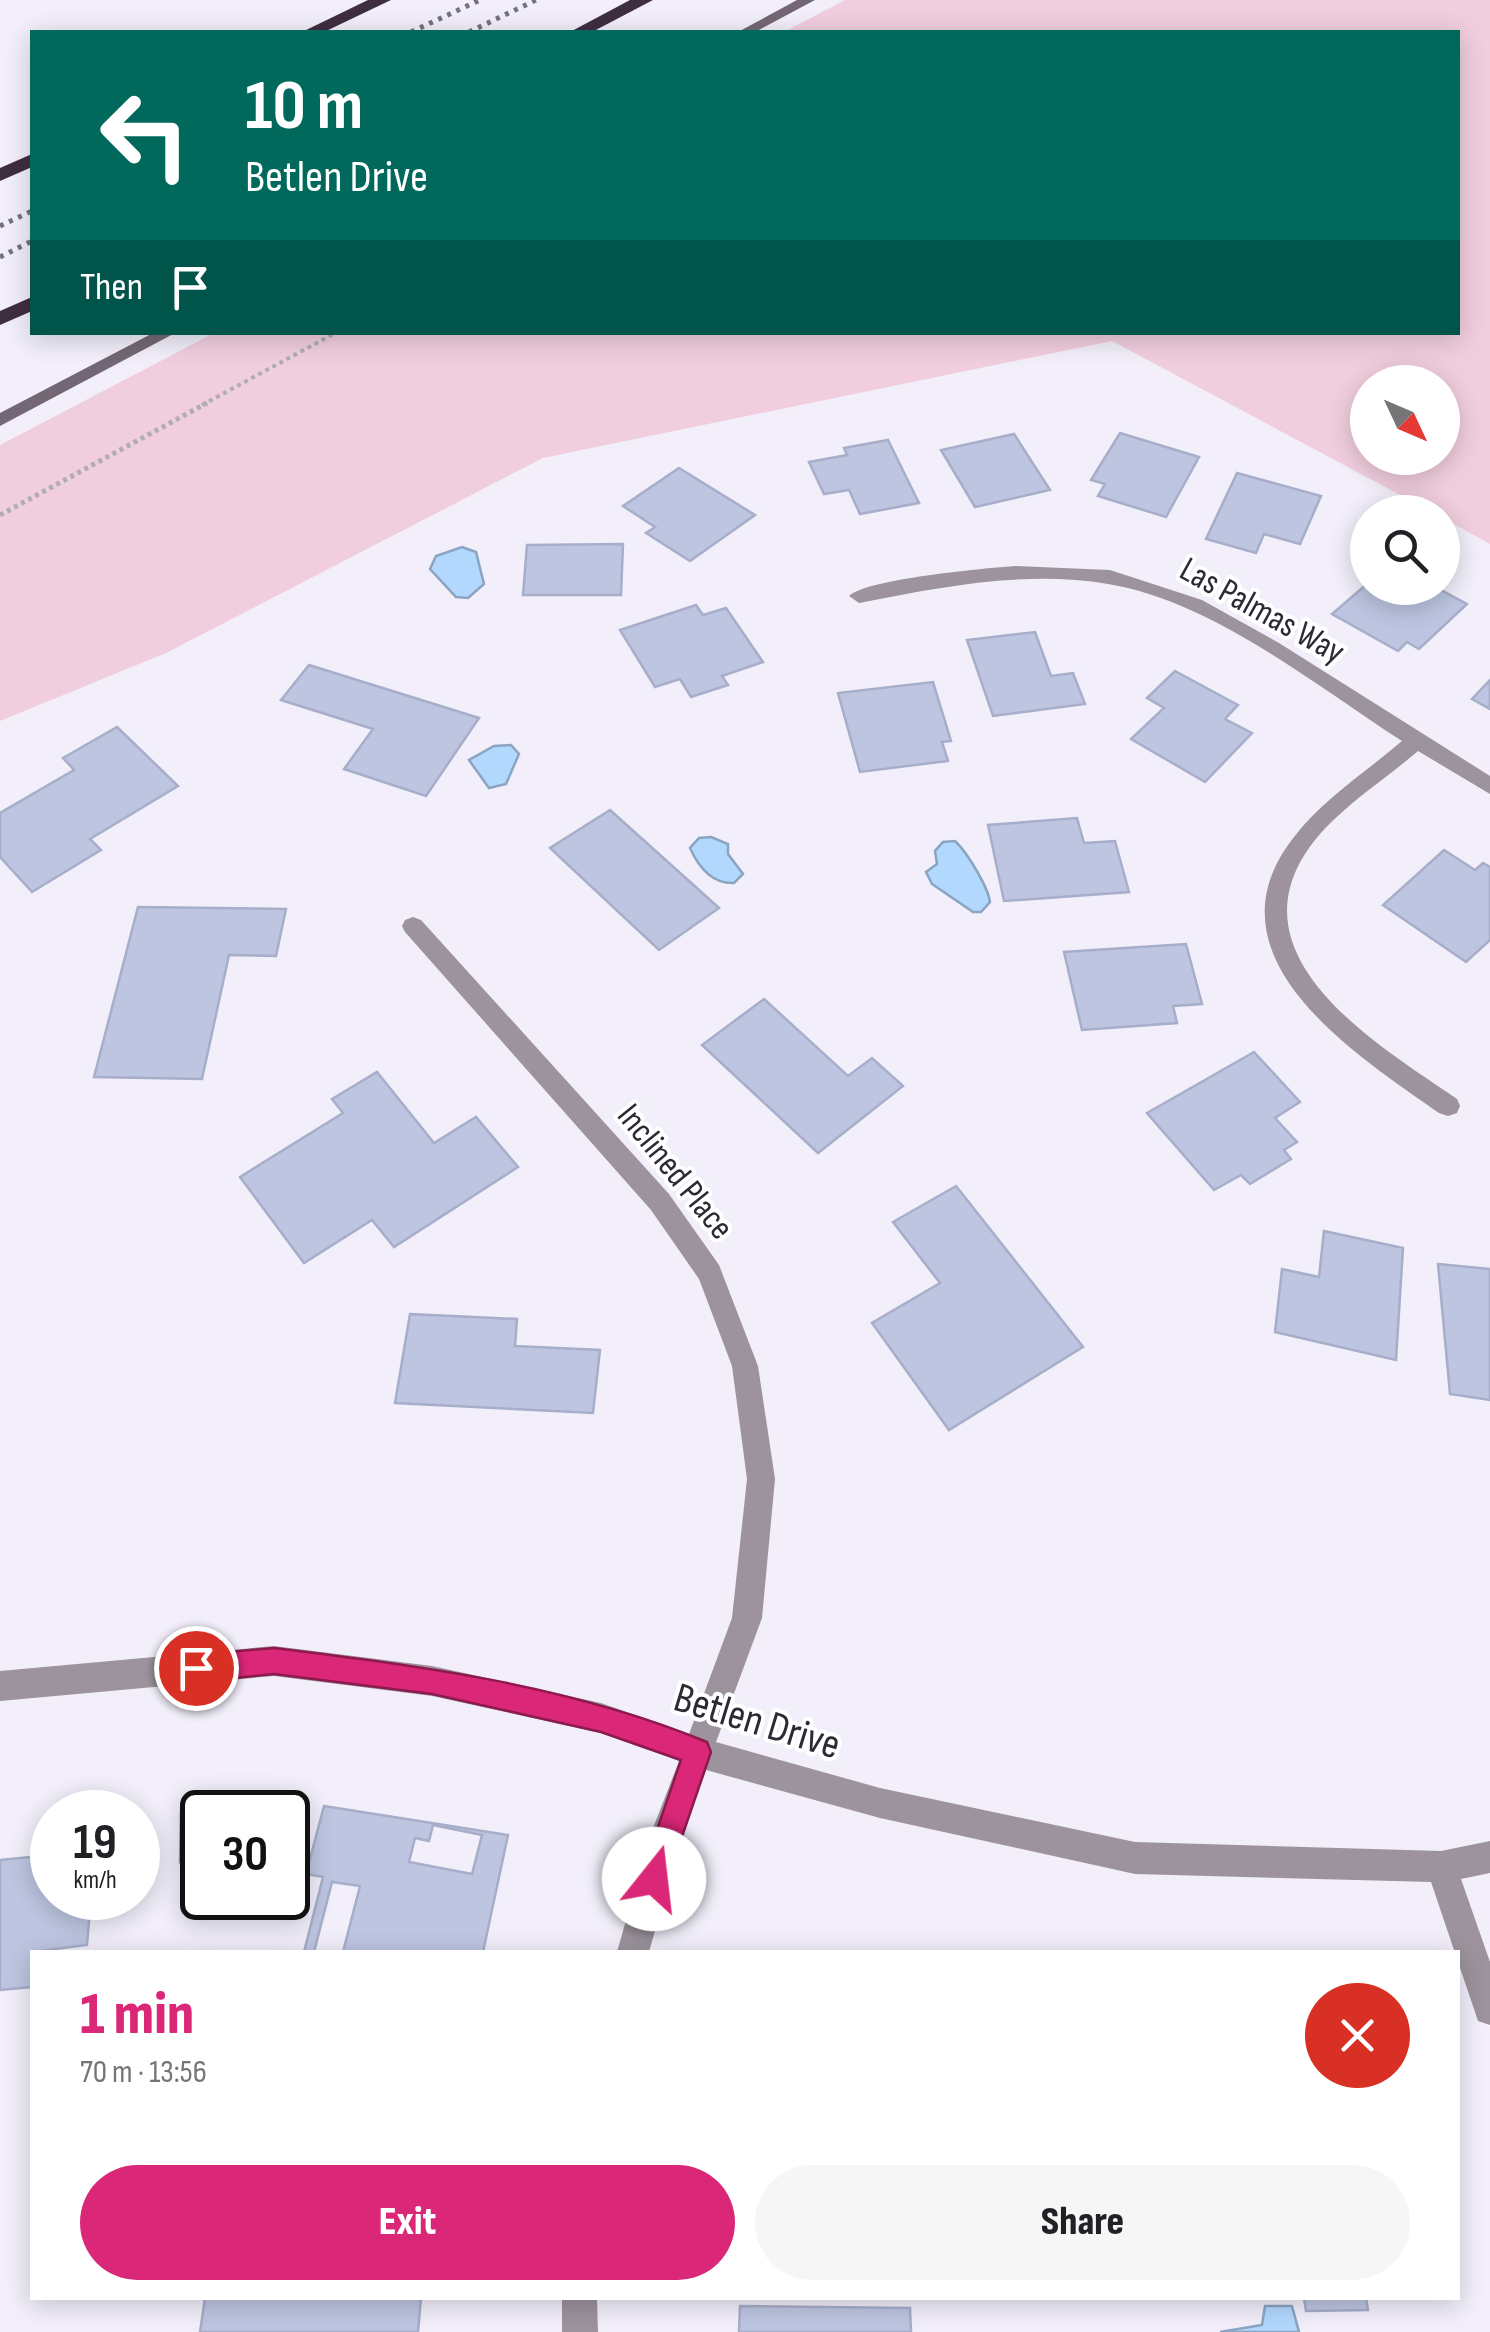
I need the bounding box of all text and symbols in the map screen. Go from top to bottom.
text: 10 m [245,65,363,149]
icon: left [80,70,210,200]
text: Betlen Drive [245,150,428,205]
icon: arrive [163,260,218,315]
text: Then [80,265,143,310]
north arrow [1350,365,1460,475]
map controls [1350,365,1460,605]
button: search [1350,495,1460,605]
street label: Las Palmas Way [1172,548,1352,674]
street label: Inclined Place [607,1096,743,1248]
pin [154,1626,239,1711]
icon: arrive [169,1641,224,1696]
street label: Betlen Drive [668,1673,846,1771]
speed limit sign: 30 [180,1790,310,1920]
text: 19 [73,1813,117,1873]
position arrow [602,1827,706,1931]
text: km/h [73,1865,117,1896]
text: 1 min [80,1979,194,2051]
button: close [1305,1983,1410,2088]
text: 70 m · 13:56 [80,2053,207,2092]
button: Exit [80,2165,735,2280]
button: Share [755,2165,1410,2280]

